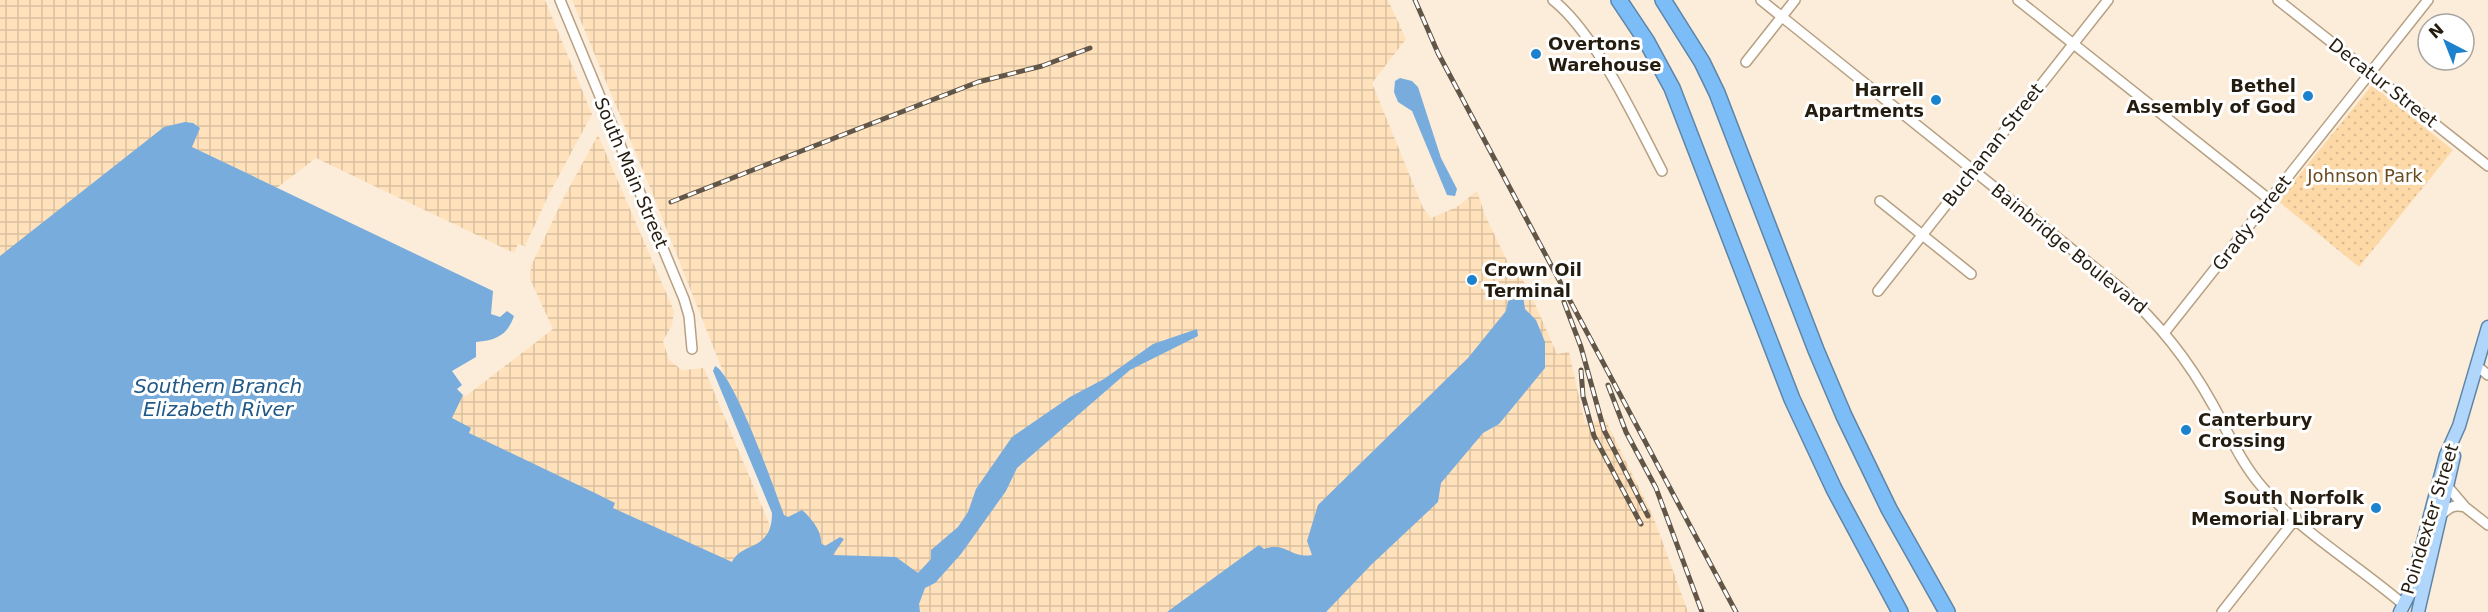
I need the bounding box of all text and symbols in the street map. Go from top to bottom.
north arrow [2416,12,2476,72]
text: N [2425,20,2448,43]
place label: Overtons Warehouse [1548,33,1661,75]
street label: Decatur Street [2325,34,2442,132]
marker: Overtons Warehouse [1529,47,1543,61]
place label: Bethel Assembly of God [2126,75,2296,117]
place label: Harrell Apartments [1804,79,1924,121]
street label: Buchanan Street [1938,79,2047,210]
marker: Bethel Assembly of God [2301,89,2315,103]
marker: Harrell Apartments [1929,93,1943,107]
street label: South Main Street [590,94,673,251]
park label: Johnson Park [2306,165,2423,186]
street label: Grady Street [2208,171,2295,274]
street label: Bainbridge Boulevard [1987,179,2151,318]
place label: Crown Oil Terminal [1484,259,1582,301]
marker: Crown Oil Terminal [1465,273,1479,287]
water label: Southern Branch Elizabeth River [134,374,302,421]
place label: Canterbury Crossing [2198,409,2312,451]
marker: Canterbury Crossing [2179,423,2193,437]
street label: Poindexter Street [2397,441,2462,597]
place label: South Norfolk Memorial Library [2191,487,2365,529]
marker: South Norfolk Memorial Library [2369,501,2383,515]

